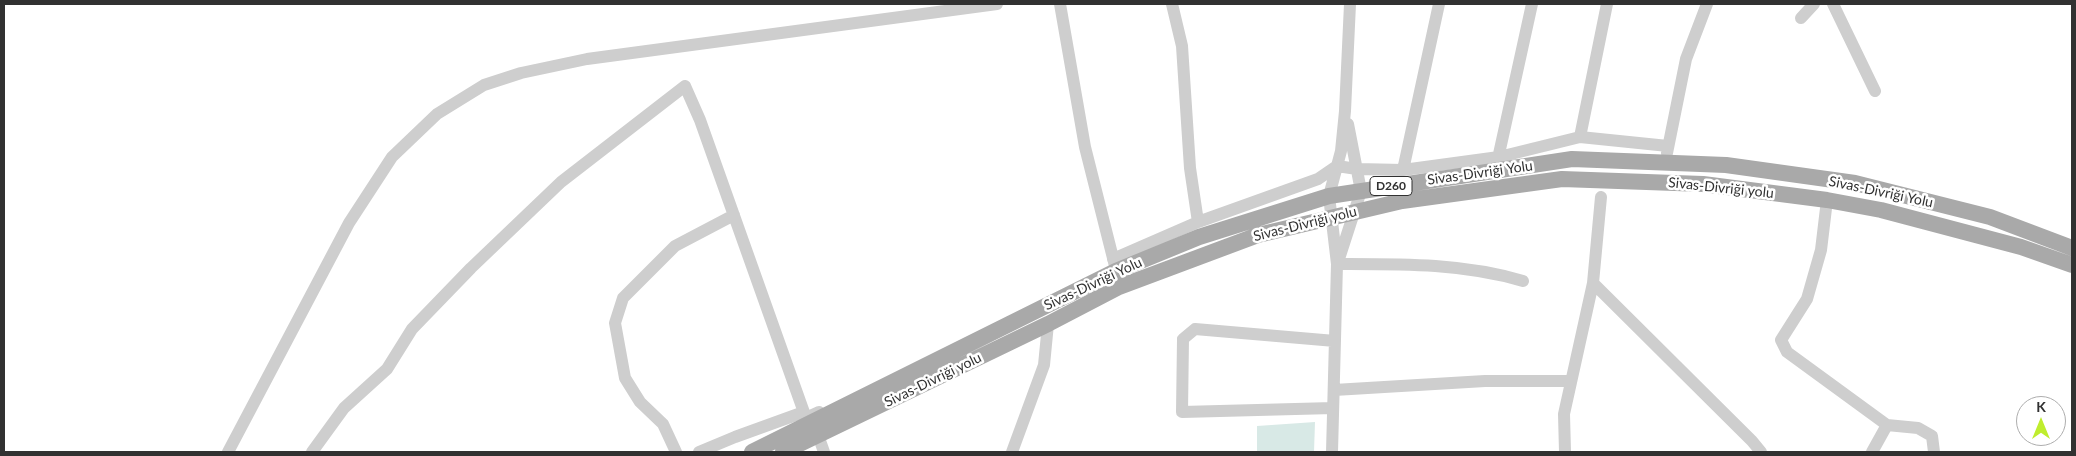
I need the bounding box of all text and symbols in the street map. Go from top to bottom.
street label: Sivas-Divriği Yolu [1426,157,1534,189]
street label: Sivas-Divriği Yolu [1827,173,1935,211]
street label: Sivas-Divriği yolu [1667,174,1775,202]
road number: D260 [1370,177,1412,196]
street label: Sivas-Divriği yolu [1252,203,1358,245]
street label: Sivas-Divriği Yolu [1041,254,1145,314]
street label: Sivas-Divriği yolu [882,349,984,411]
north arrow [2016,396,2066,446]
text: K [2036,398,2046,415]

